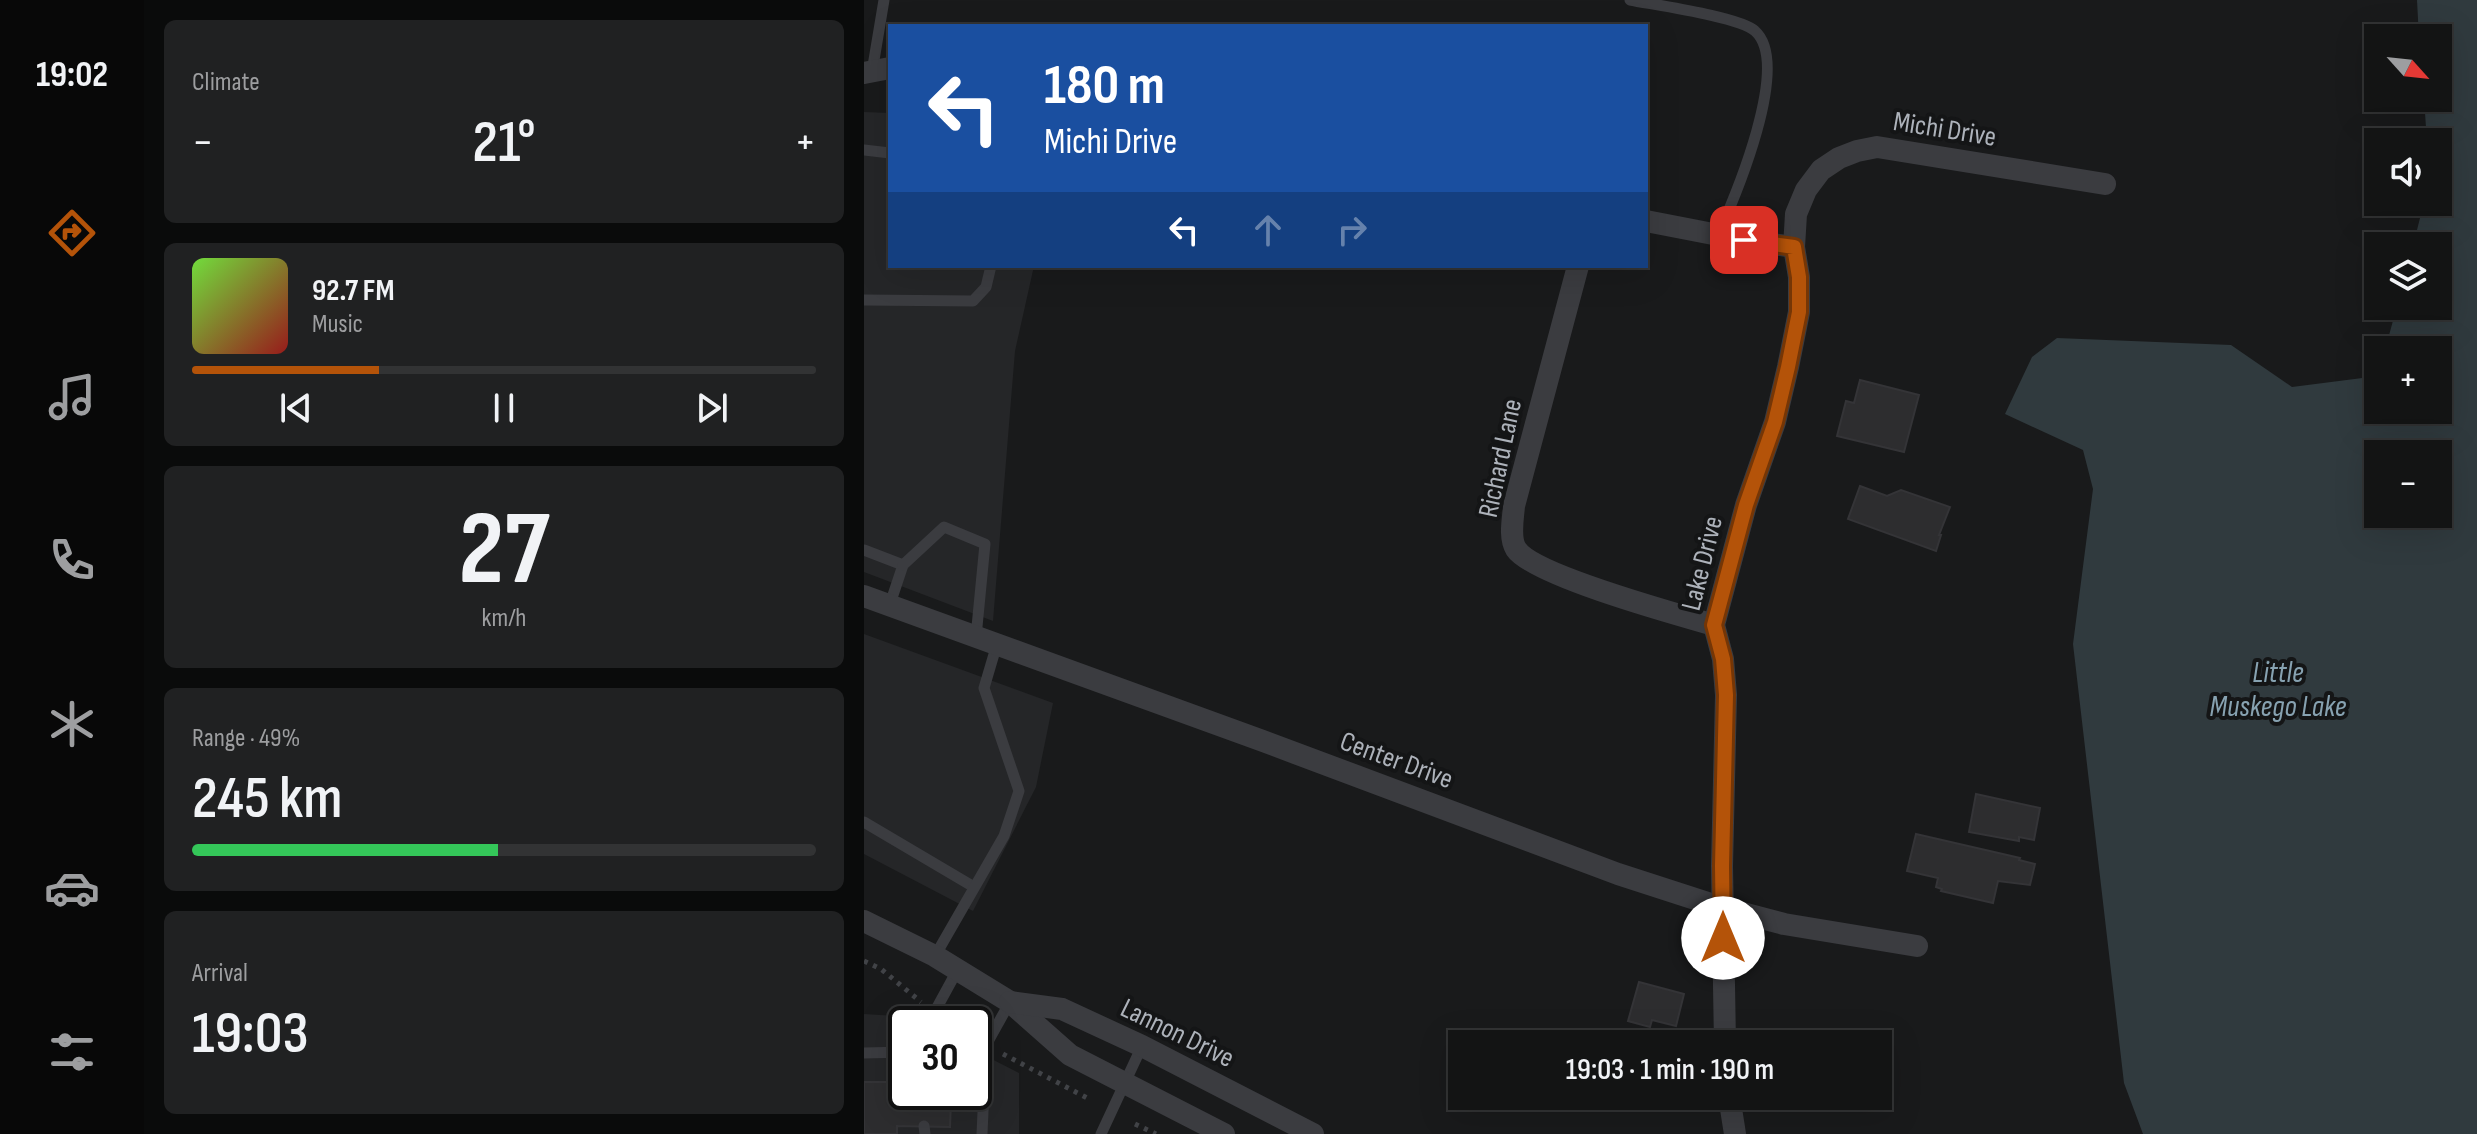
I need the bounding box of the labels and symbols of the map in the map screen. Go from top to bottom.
north arrow [2364,24,2452,112]
street label: Michi Drive [1891,105,1998,154]
pin [1710,206,1778,274]
street label: Richard Lane [1472,396,1529,521]
street label: Lake Drive [1675,513,1730,614]
water label: Little Muskego Lake [2210,655,2347,725]
street label: Center Drive [1336,725,1457,796]
position arrow [1681,896,1765,980]
street label: Lannon Drive [1115,992,1239,1075]
speed limit sign: 30 [888,1006,992,1110]

